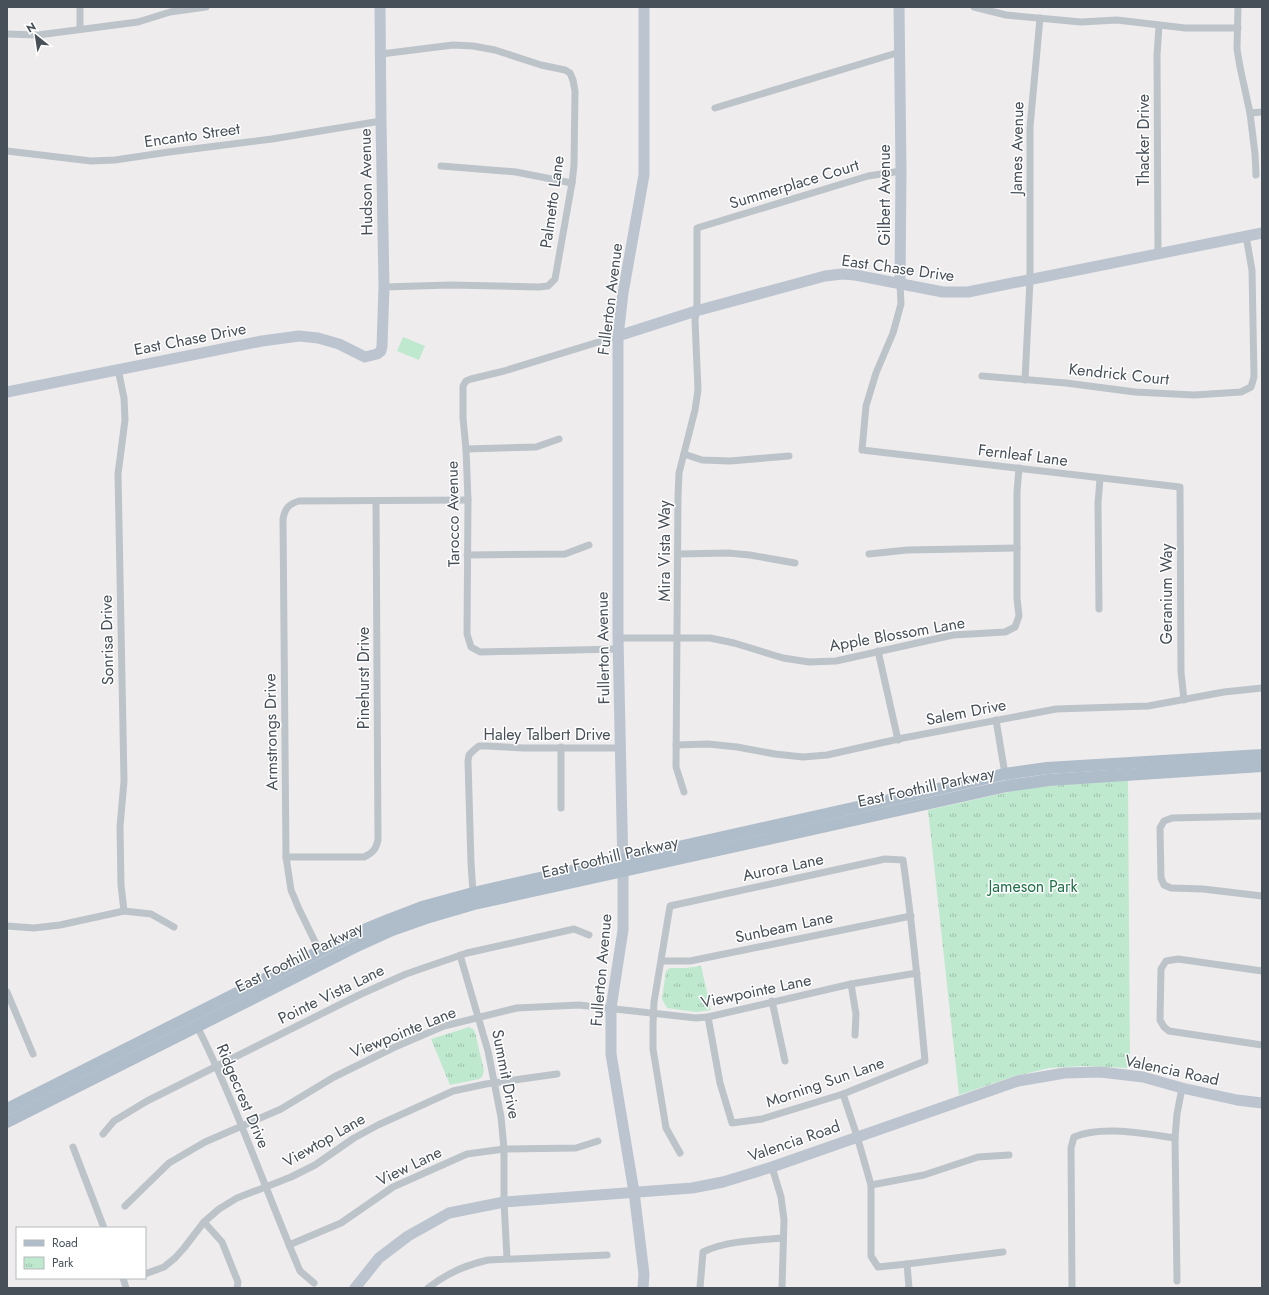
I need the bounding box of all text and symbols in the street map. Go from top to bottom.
north arrow [16,16,56,56]
text: N [23,18,39,36]
street label: Thacker Drive [1132,94,1155,186]
street label: James Avenue [1005,101,1029,197]
street label: Encanto Street [143,117,242,153]
street label: Hudson Avenue [354,128,378,236]
street label: Gilbert Avenue [873,144,896,246]
street label: Summerplace Court [726,153,862,215]
street label: Palmetto Lane [534,154,570,250]
street label: Fullerton Avenue [592,242,628,356]
street label: East Chase Drive [840,249,956,287]
street label: East Chase Drive [132,317,248,361]
street label: Kendrick Court [1068,357,1171,391]
street label: Fernleaf Lane [977,438,1069,472]
street label: Tarocco Avenue [441,461,465,567]
street label: Mira Vista Way [653,499,676,602]
street label: Geranium Way [1155,543,1178,644]
street label: Fullerton Avenue [591,591,615,705]
street label: Sonrisa Drive [95,595,119,685]
street label: Apple Blossom Lane [827,611,967,657]
street label: Pinehurst Drive [352,627,375,729]
street label: Armstrongs Drive [258,673,284,791]
street label: Salem Drive [924,693,1008,731]
street label: Haley Talbert Drive [484,723,610,746]
street label: East Foothill Parkway [855,761,998,813]
street label: East Foothill Parkway [539,830,681,884]
street label: Aurora Lane [740,847,826,887]
park label: Jameson Park [986,875,1079,898]
street label: Sunbeam Lane [733,905,835,949]
street label: Fullerton Avenue [585,913,617,1027]
street label: East Foothill Parkway [231,916,368,998]
street label: Pointe Vista Lane [274,958,388,1030]
street label: Viewpointe Lane [699,968,813,1014]
street label: Viewpointe Lane [347,1000,459,1064]
street label: Summit Drive [486,1027,526,1121]
street label: Ridgecrest Drive [211,1040,275,1152]
street label: Valencia Road [1123,1049,1221,1091]
street label: Morning Sun Lane [763,1051,887,1113]
street label: Viewtop Lane [279,1107,369,1173]
street label: Valencia Road [745,1115,843,1167]
street label: View Lane [373,1140,445,1192]
legend [16,1227,146,1279]
text: Road [52,1234,78,1252]
text: Park [52,1254,74,1272]

